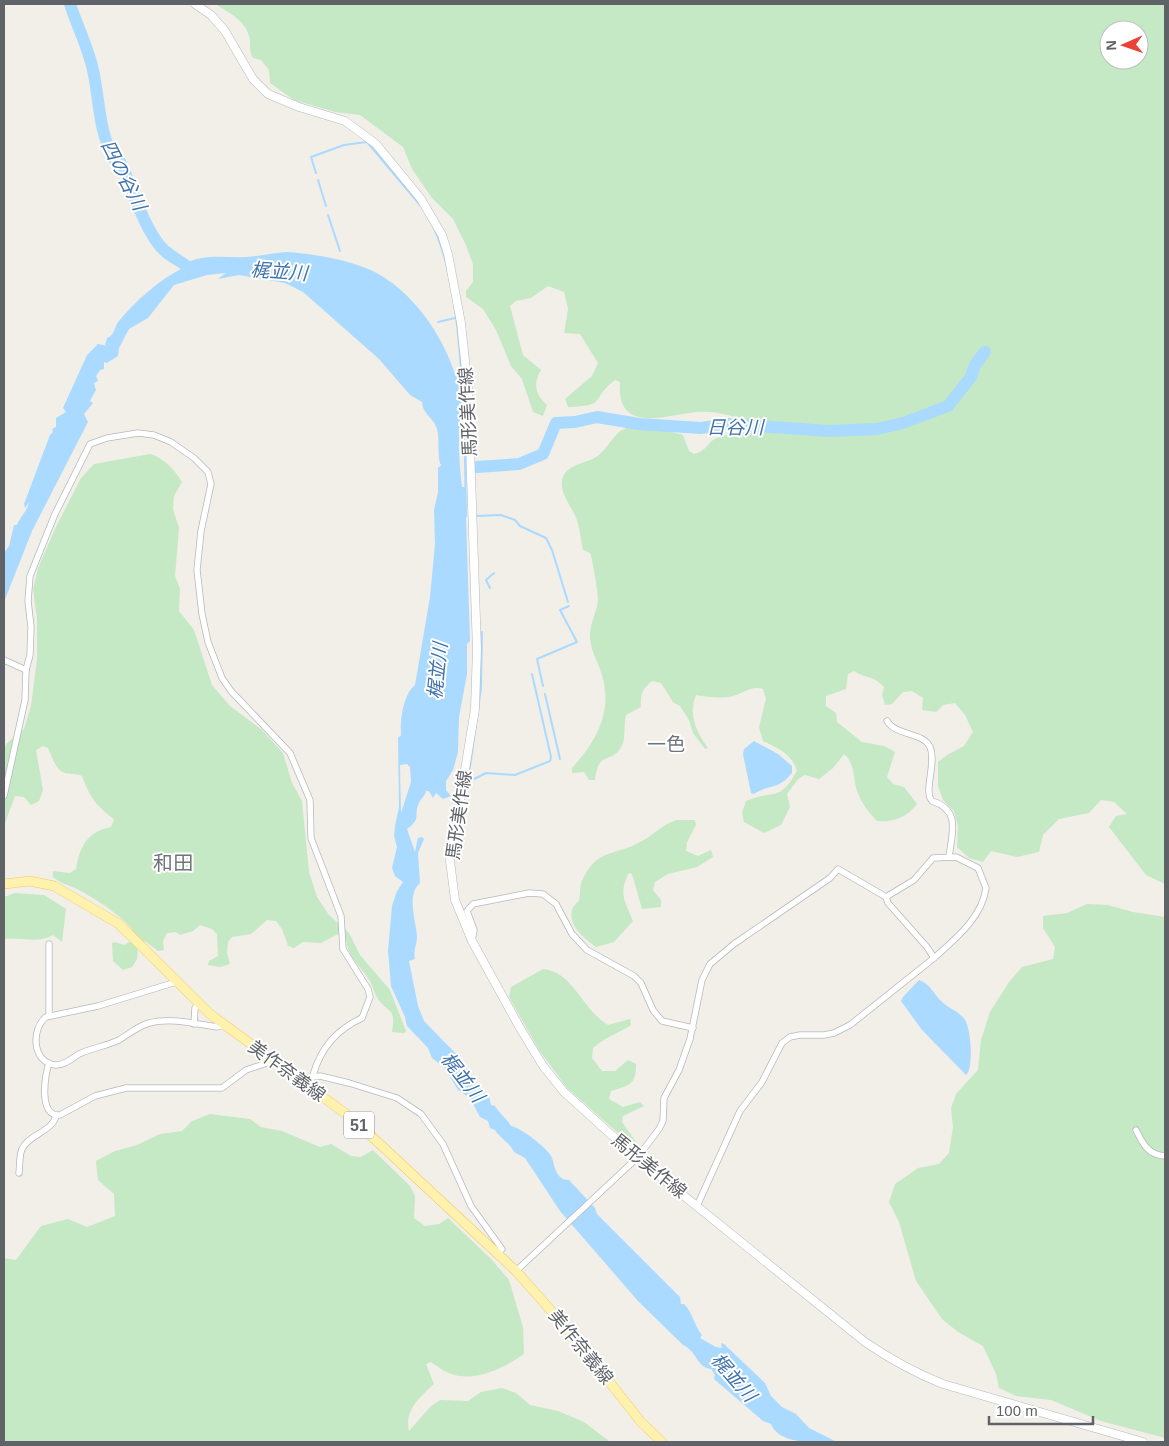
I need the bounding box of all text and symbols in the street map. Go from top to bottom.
north arrow [1099,20,1149,70]
text: N [1103,40,1119,51]
water label: 四の谷川 [97,137,151,216]
water label: 梶並川 [250,259,310,284]
street label: 馬形美作線 [456,367,480,457]
water label: 日谷川 [706,417,765,438]
water label: 梶並川 [424,640,451,701]
district label: 一色 [647,734,685,755]
street label: 馬形美作線 [443,769,475,861]
district label: 和田 [153,852,193,874]
street label: 美作奈義線 [245,1036,329,1106]
water label: 梶並川 [437,1048,490,1108]
road number: 51 [344,1112,374,1138]
street label: 馬形美作線 [608,1130,690,1202]
street label: 美作奈義線 [545,1306,617,1388]
water label: 梶並川 [707,1349,762,1407]
scale bar [989,1394,1093,1426]
text: 100 m [996,1402,1038,1419]

